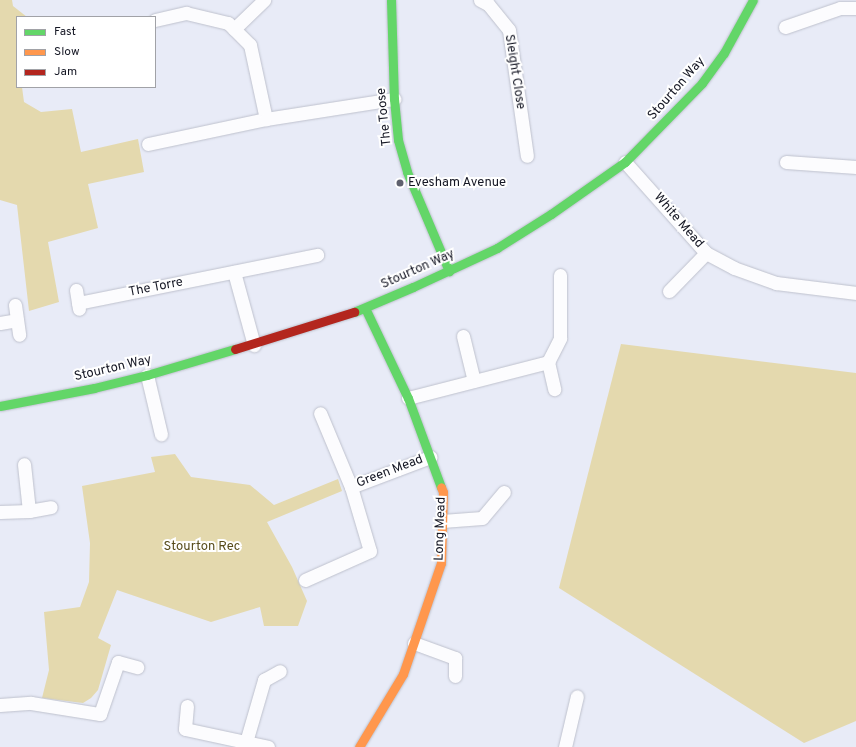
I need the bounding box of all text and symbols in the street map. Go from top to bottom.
legend [16,16,156,88]
text: Fast [54,24,76,40]
street label: Sleight Close [500,33,528,111]
text: Slow [54,44,80,60]
street label: Stourton Way [645,54,709,124]
text: Jam [54,64,77,80]
street label: The Toose [374,87,396,147]
place label: Evesham Avenue [408,175,507,191]
marker: Evesham Avenue [395,178,405,188]
street label: White Mead [650,190,706,252]
street label: Stourton Way [379,247,457,293]
street label: The Torre [127,275,185,301]
street label: Stourton Way [73,353,153,385]
street label: Green Mead [354,452,426,492]
street label: Long Mead [432,497,450,561]
park label: Stourton Rec [164,539,240,555]

